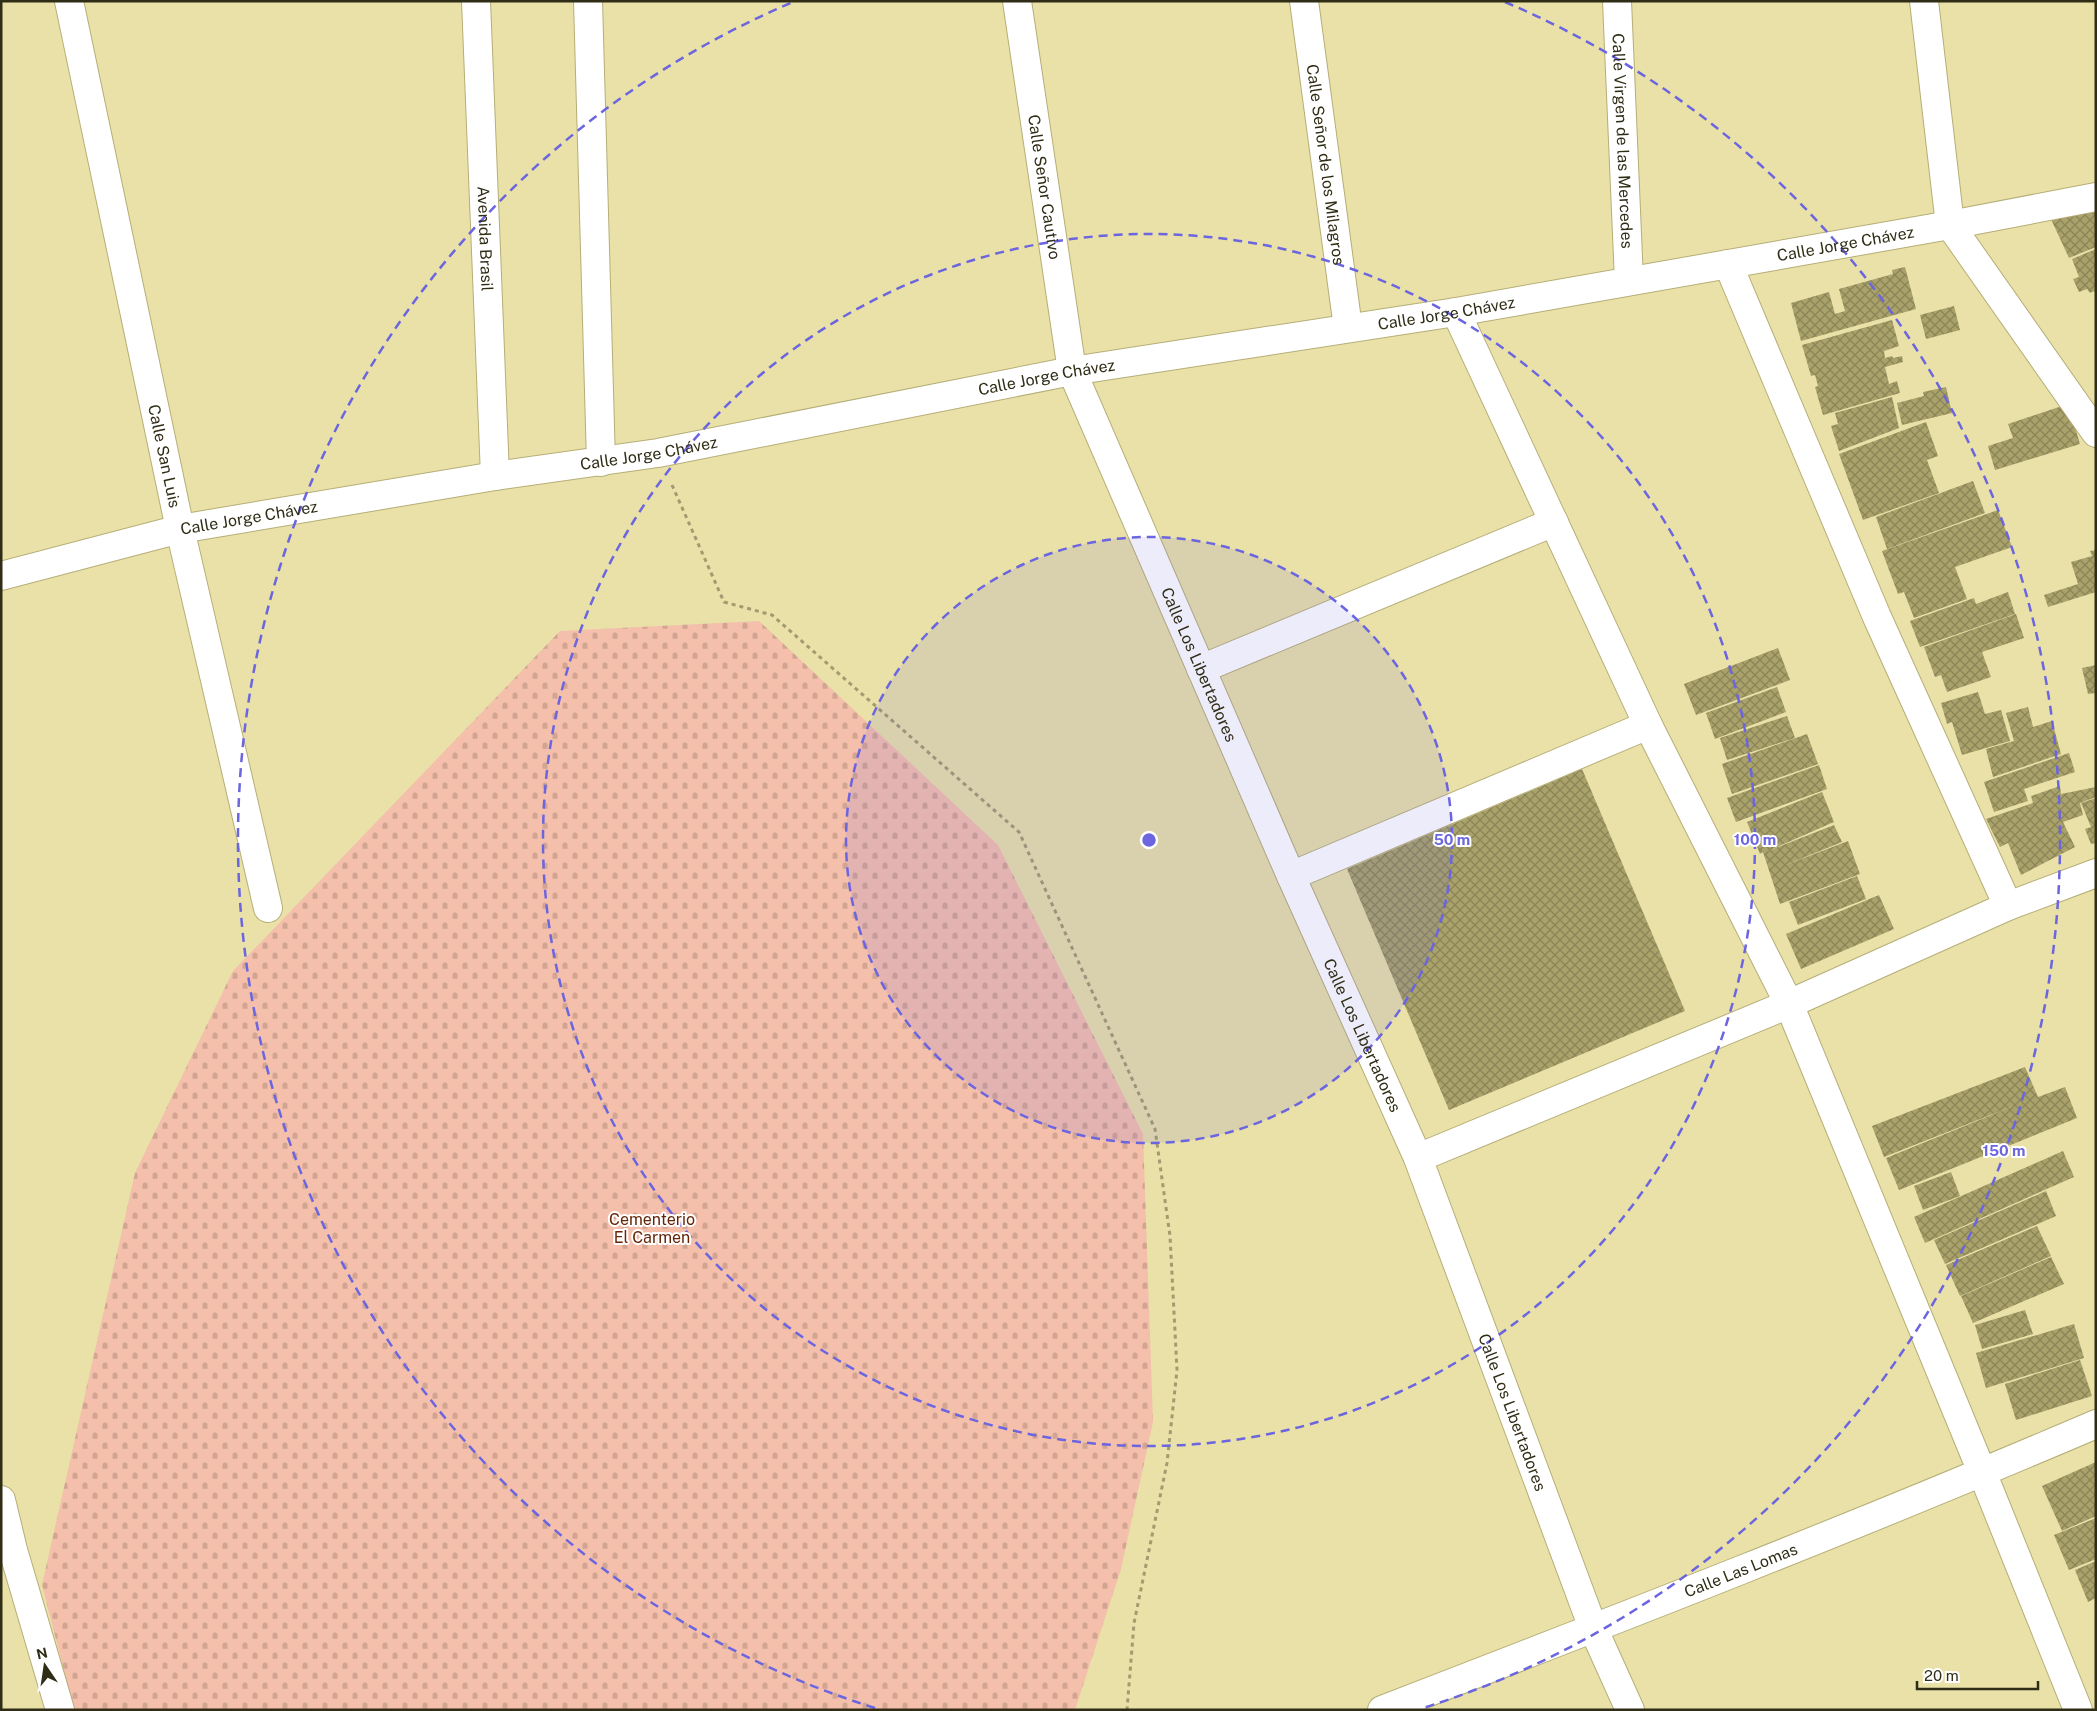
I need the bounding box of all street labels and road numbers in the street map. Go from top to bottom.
street label: Calle Virgen de las Mercedes [1608,33,1637,249]
street label: Calle Señor de los Milagros [1303,63,1348,266]
street label: Calle Señor Cautivo [1024,113,1064,261]
street label: Avenida Brasil [473,186,497,292]
street label: Calle Jorge Chávez [1775,222,1916,265]
street label: Calle Jorge Chávez [1376,293,1517,334]
street label: Calle Jorge Chávez [976,355,1117,399]
street label: Calle San Luis [144,403,184,510]
street label: Calle Jorge Chávez [579,432,719,474]
street label: Calle Jorge Chávez [179,497,319,539]
street label: Calle Los Libertadores [1157,585,1241,745]
street label: Calle Los Libertadores [1319,956,1405,1115]
street label: Calle Los Libertadores [1474,1331,1550,1494]
street label: Calle Las Lomas [1682,1540,1800,1602]

